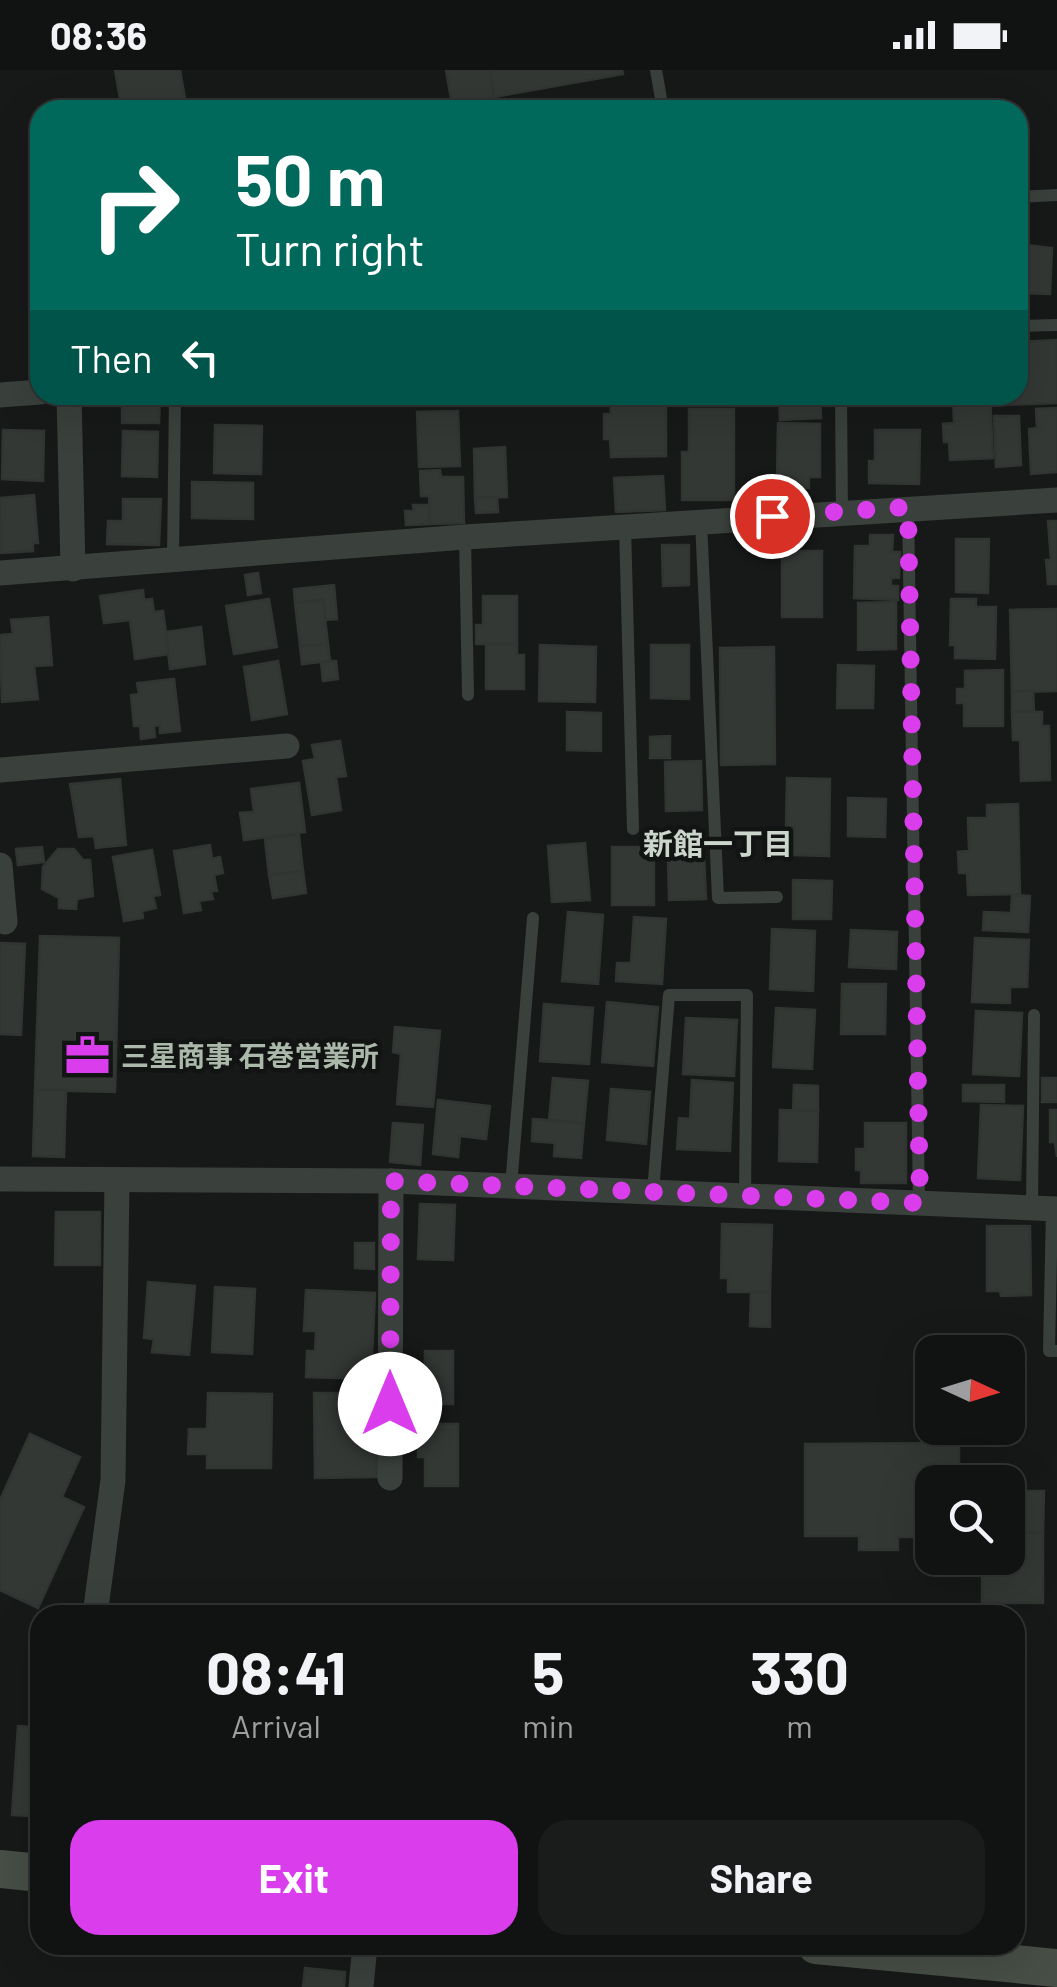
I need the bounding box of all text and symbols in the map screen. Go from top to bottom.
text: 08:36 [50,12,147,58]
text: 50 m [235,136,385,220]
icon: right [70,140,200,270]
text: Turn right [235,221,425,275]
icon: left [173,330,228,385]
text: Then [70,335,153,381]
pin [730,474,815,559]
icon: arrive [745,489,800,544]
district label: 新館一丁目 [643,825,793,861]
office icon: 三星商事 石巻営業所 [64,1032,112,1080]
place label: 三星商事 石巻営業所 [121,1038,379,1072]
north arrow [915,1335,1025,1445]
map controls [915,1335,1025,1575]
position arrow [338,1352,442,1456]
button: search [915,1465,1025,1575]
text: 08:41 [206,1635,346,1707]
text: 5 [532,1635,564,1707]
text: 330 [750,1635,849,1707]
text: Arrival [231,1706,321,1744]
text: min [522,1706,574,1744]
text: m [786,1706,813,1744]
button: Exit [70,1820,518,1935]
button: Share [538,1820,985,1935]

